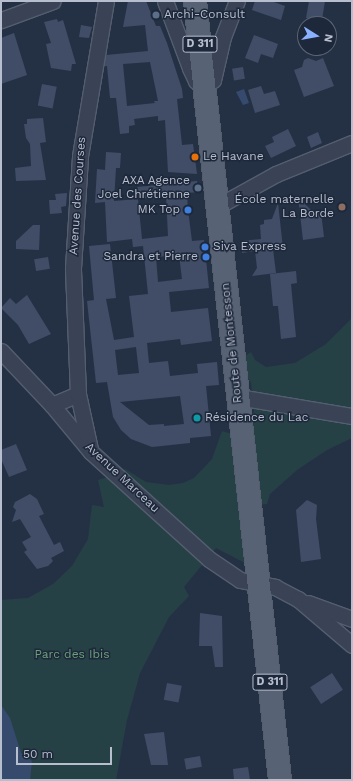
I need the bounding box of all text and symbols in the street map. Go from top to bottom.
place label: Archi-Consult [164,8,245,22]
marker: Archi-Consult [151,10,161,20]
north arrow [297,16,337,56]
text: N [321,33,335,43]
road number: D 311 [182,35,218,53]
street label: Avenue des Courses [67,136,89,256]
place label: Le Havane [203,150,264,164]
marker: Le Havane [190,152,200,162]
place label: AXA Agence Joel Chrétienne [97,174,190,202]
marker: AXA Agence Joel Chrétienne [193,183,203,193]
place label: École maternelle La Borde [235,193,334,221]
marker: École maternelle La Borde [337,202,347,212]
place label: MK Top [137,203,180,217]
marker: MK Top [183,205,193,215]
place label: Siva Express [213,240,287,254]
marker: Siva Express [200,242,210,252]
place label: Sandra et Pierre [103,250,198,264]
marker: Sandra et Pierre [201,252,211,262]
street label: Route de Montesson [219,282,245,404]
place label: Résidence du Lac [205,411,309,425]
marker: Résidence du Lac [192,413,202,423]
street label: Avenue Marceau [82,440,162,516]
park label: Parc des Ibis [34,648,110,662]
road number: D 311 [252,673,288,691]
scale bar [18,739,114,765]
text: 50 m [23,747,53,761]

